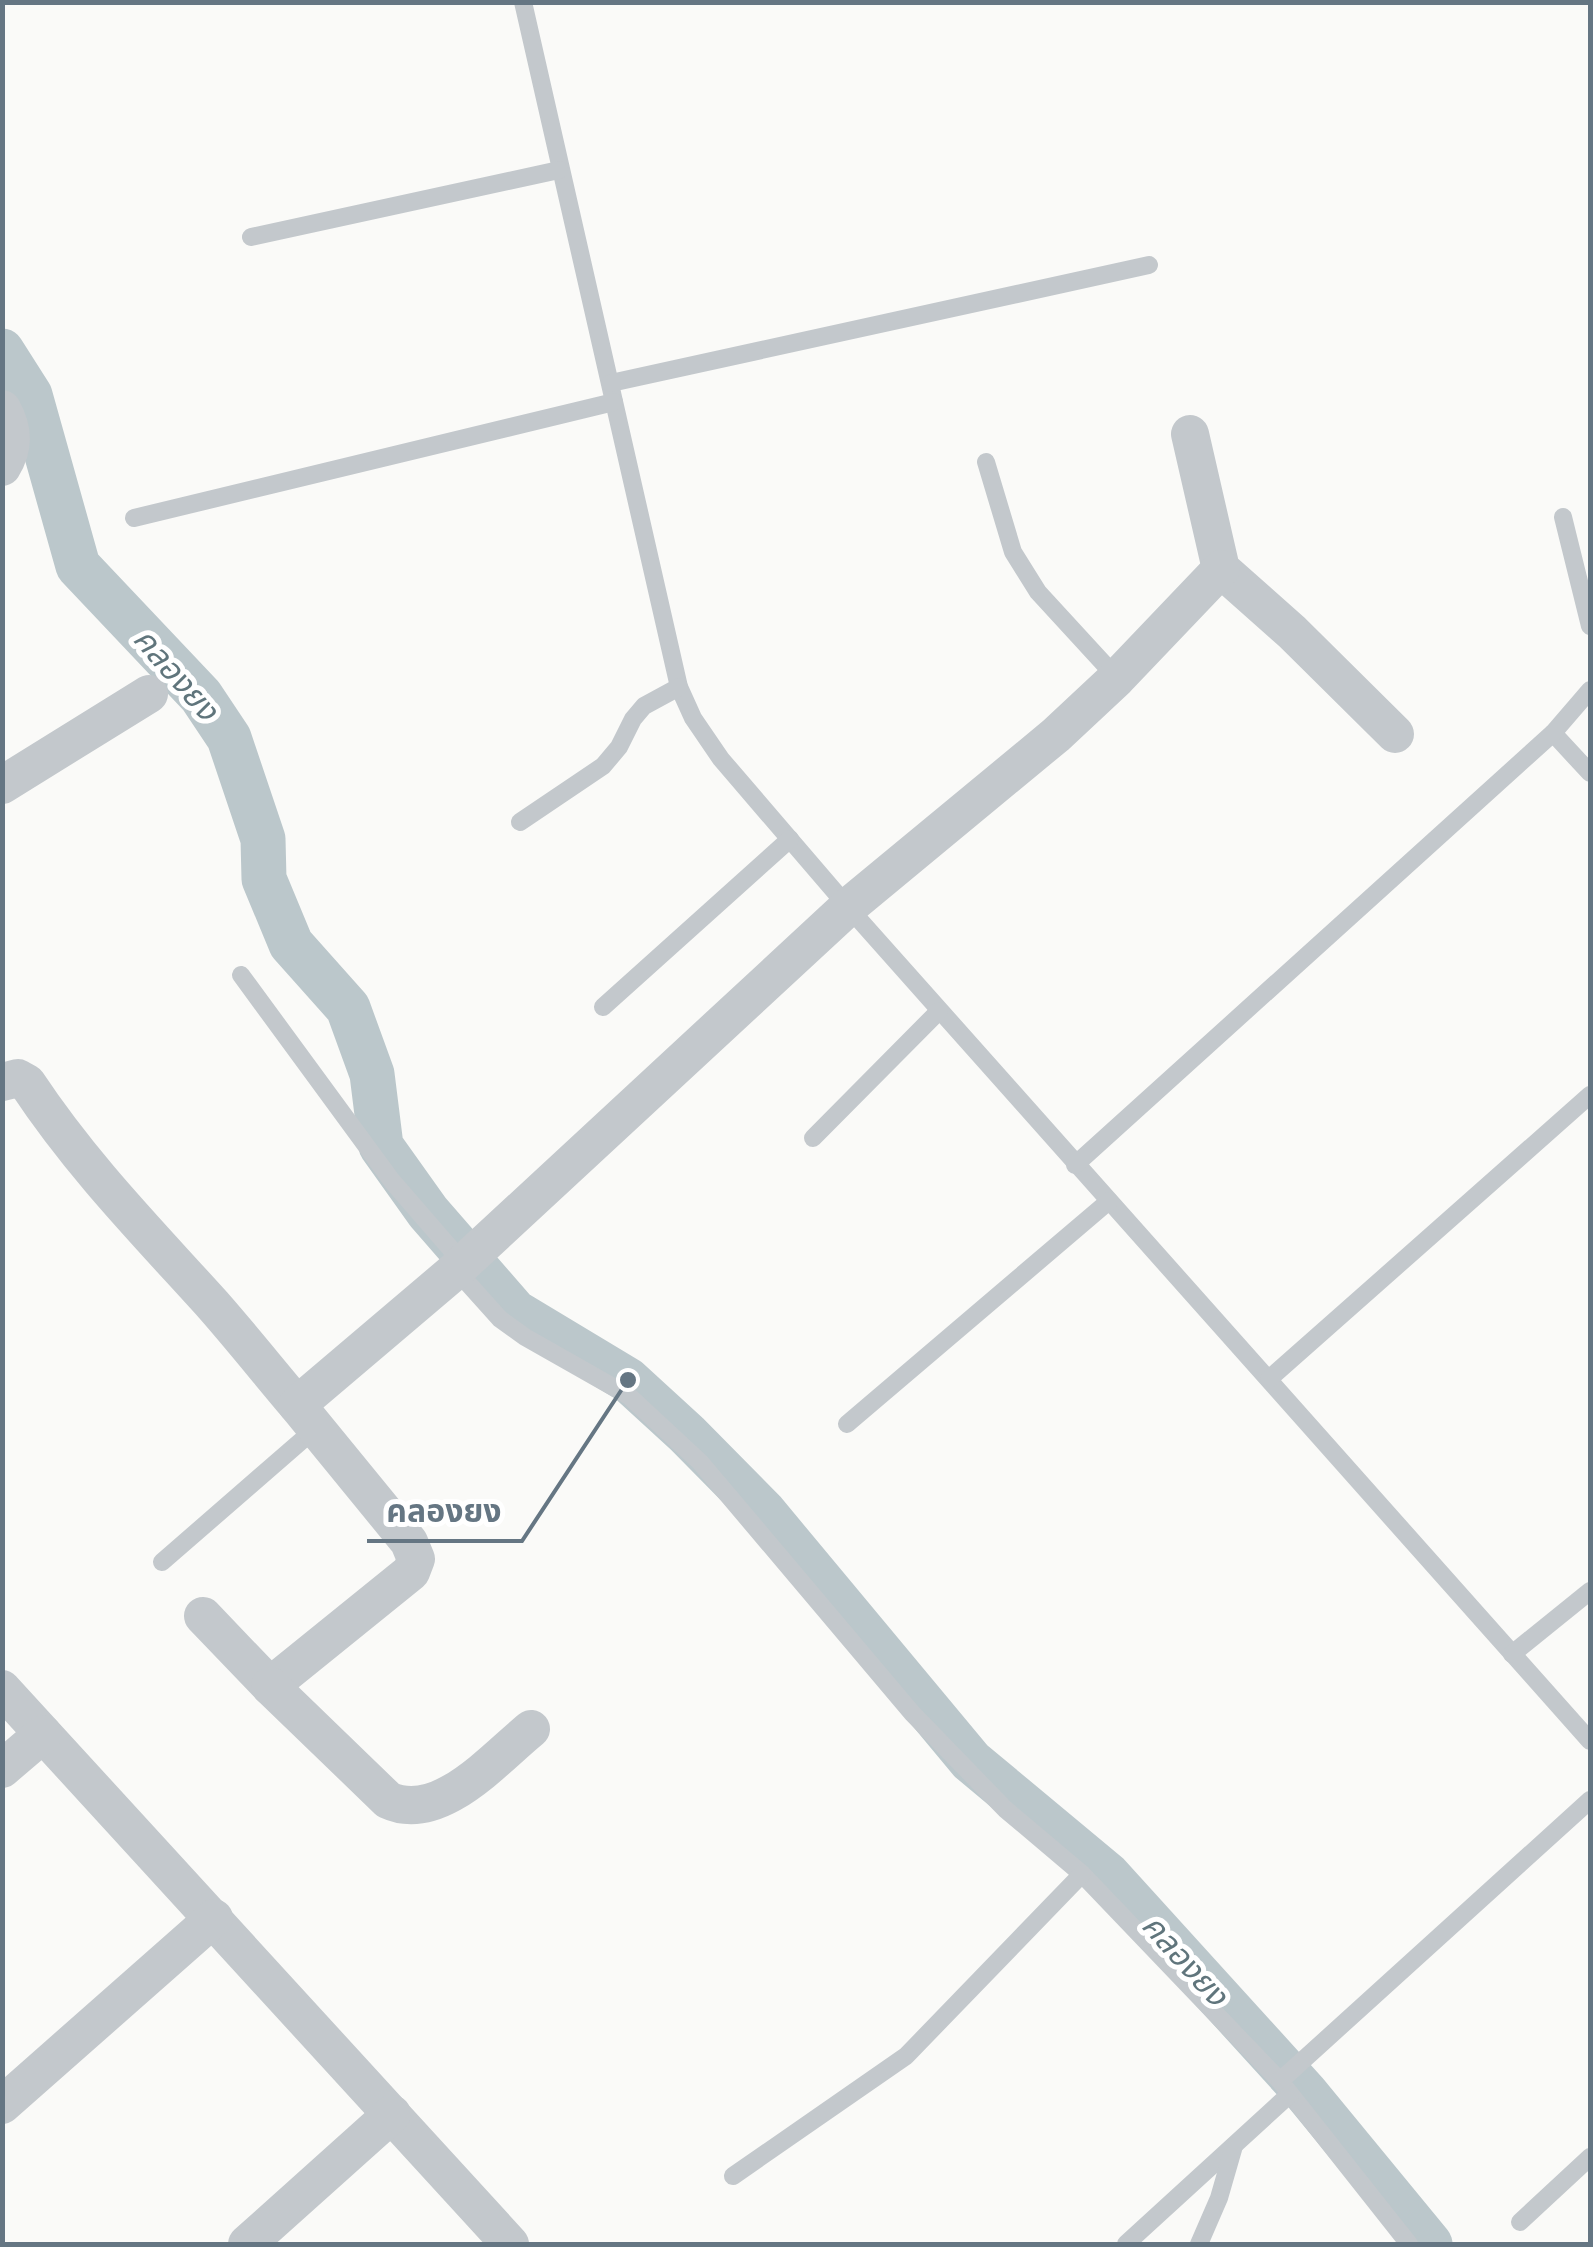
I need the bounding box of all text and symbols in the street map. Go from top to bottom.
water label: คลองยง [126,618,230,729]
callout: คลองยง [367,1479,522,1541]
text: คลองยง [386,1489,502,1529]
water label: คลองยง [1135,1905,1239,2014]

